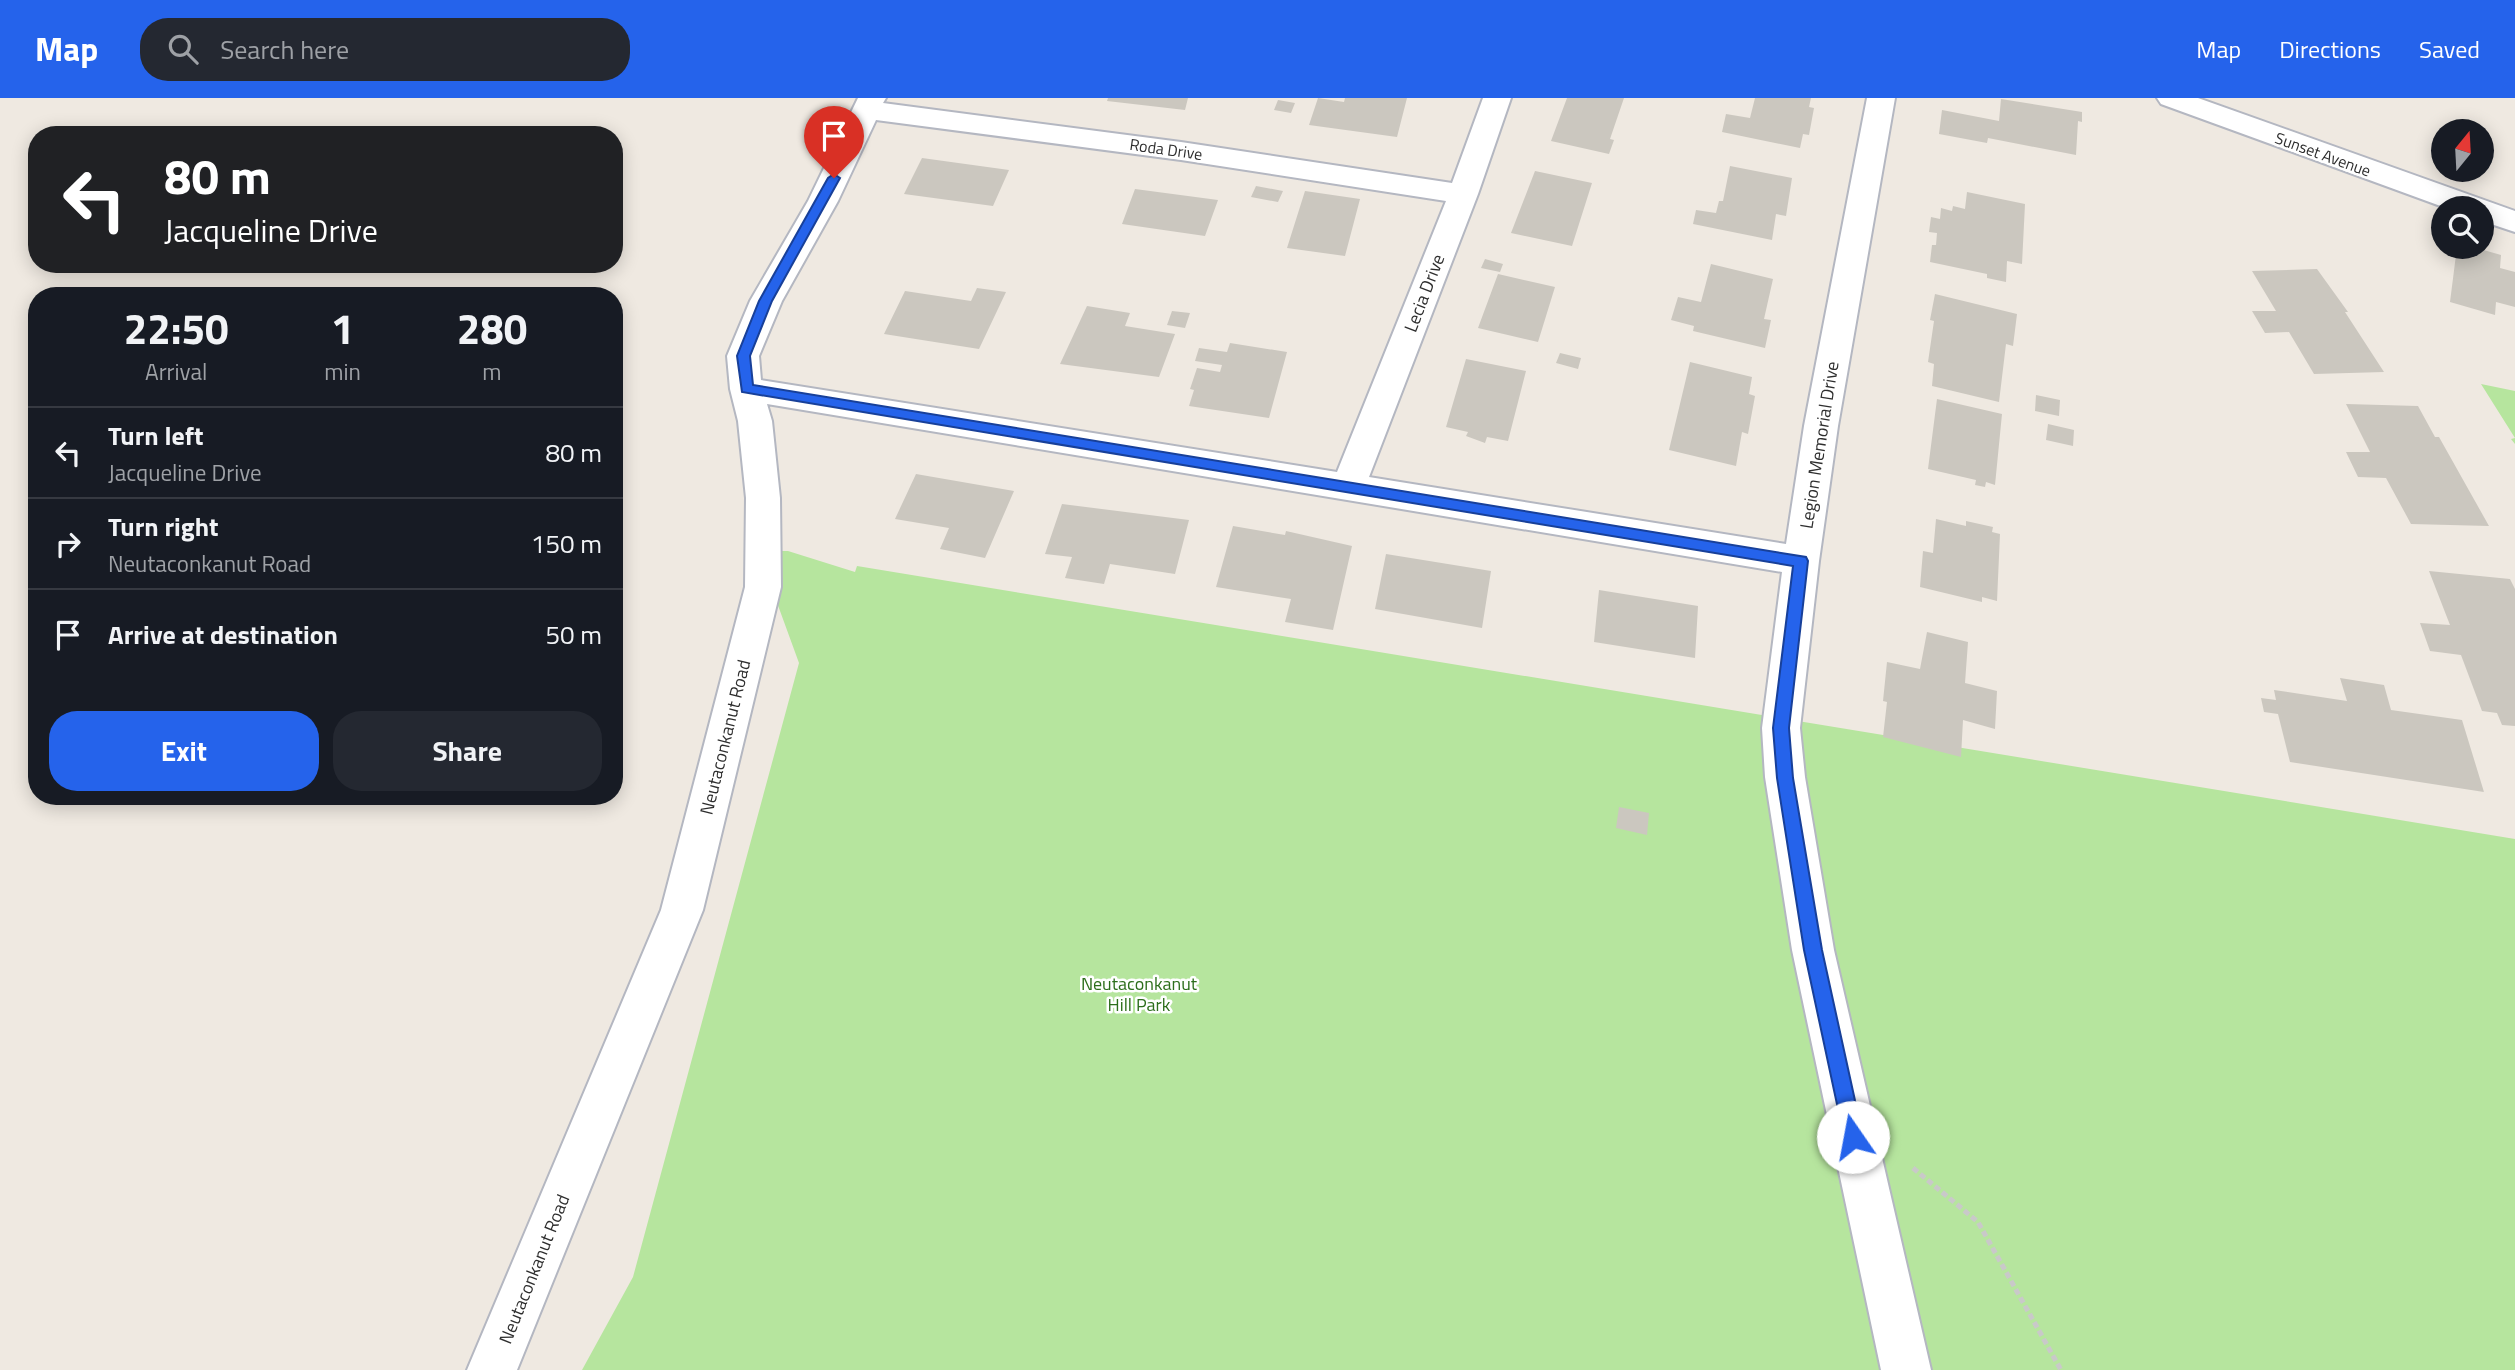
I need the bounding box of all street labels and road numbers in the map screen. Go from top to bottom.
street label: Sunset Avenue [2272,126,2374,182]
street label: Roda Drive [1128,132,1204,166]
street label: Lecia Drive [1397,250,1451,336]
street label: Legion Memorial Drive [1792,359,1846,531]
street label: Neutaconkanut Road [693,657,757,817]
street label: Neutaconkanut Road [492,1190,576,1348]

